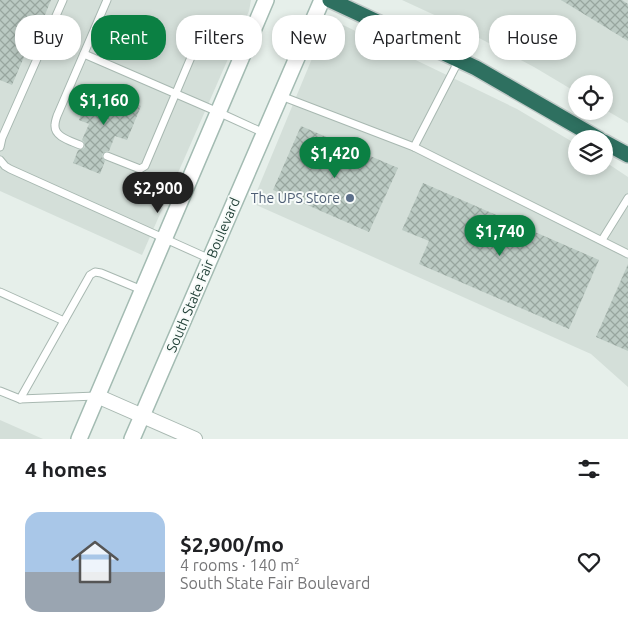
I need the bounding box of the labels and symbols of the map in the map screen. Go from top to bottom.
pin: $1,160 [63,84,145,126]
pin: $1,420 [294,136,376,179]
pin: $2,900 [117,172,199,214]
place label: The UPS Store [251,190,340,206]
marker: The UPS Store [344,192,356,204]
street label: South State Fair Boulevard [163,195,243,355]
pin: $1,740 [459,214,541,257]

